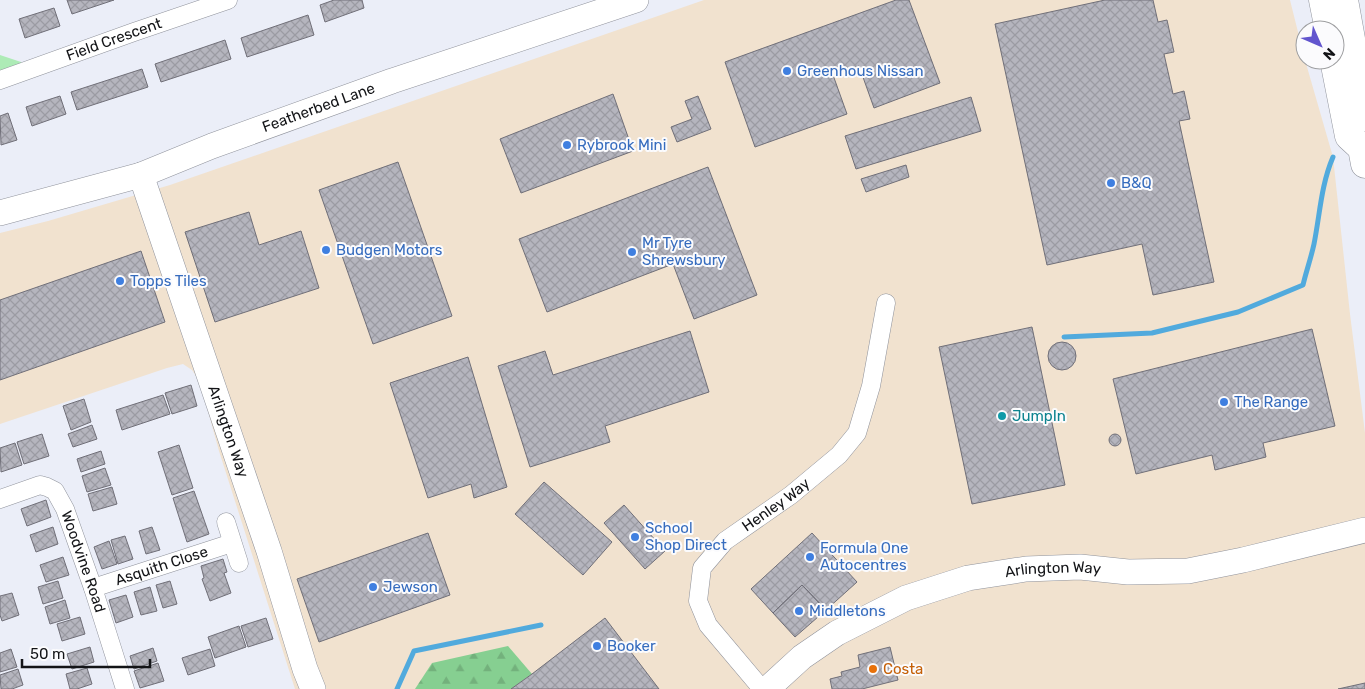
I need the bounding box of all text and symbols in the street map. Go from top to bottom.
street label: Field Crescent [64,14,164,65]
north arrow [1295,20,1345,70]
text: N [1319,44,1338,63]
place label: Greenhous Nissan [797,62,924,80]
marker: Greenhous Nissan [781,65,793,77]
street label: Featherbed Lane [260,79,377,136]
place label: Rybrook Mini [577,136,666,154]
marker: Rybrook Mini [561,139,573,151]
place label: B&Q [1121,174,1152,192]
marker: B&Q [1105,177,1117,189]
place label: Mr Tyre Shrewsbury [642,234,726,269]
place label: Budgen Motors [336,241,443,259]
marker: Budgen Motors [320,244,332,256]
marker: Mr Tyre Shrewsbury [626,246,638,258]
place label: Topps Tiles [130,272,207,290]
marker: Topps Tiles [114,275,126,287]
street label: Arlington Way [204,383,252,480]
place label: The Range [1234,393,1308,411]
marker: The Range [1218,396,1230,408]
place label: JumpIn [1012,407,1066,425]
marker: JumpIn [996,410,1008,422]
street label: Henley Way [739,474,814,535]
street label: Woodvine Road [57,508,109,615]
place label: School Shop Direct [645,519,727,554]
marker: School Shop Direct [629,531,641,543]
place label: Formula One Autocentres [820,539,909,574]
street label: Asquith Close [113,542,210,589]
marker: Formula One Autocentres [804,551,816,563]
street label: Arlington Way [1004,558,1102,581]
place label: Jewson [383,578,438,596]
marker: Jewson [367,581,379,593]
place label: Middletons [809,602,886,620]
marker: Middletons [793,605,805,617]
scale bar [22,636,150,668]
place label: Booker [607,637,656,655]
marker: Booker [591,640,603,652]
text: 50 m [30,645,65,663]
place label: Costa [883,660,923,678]
marker: Costa [867,663,879,675]

